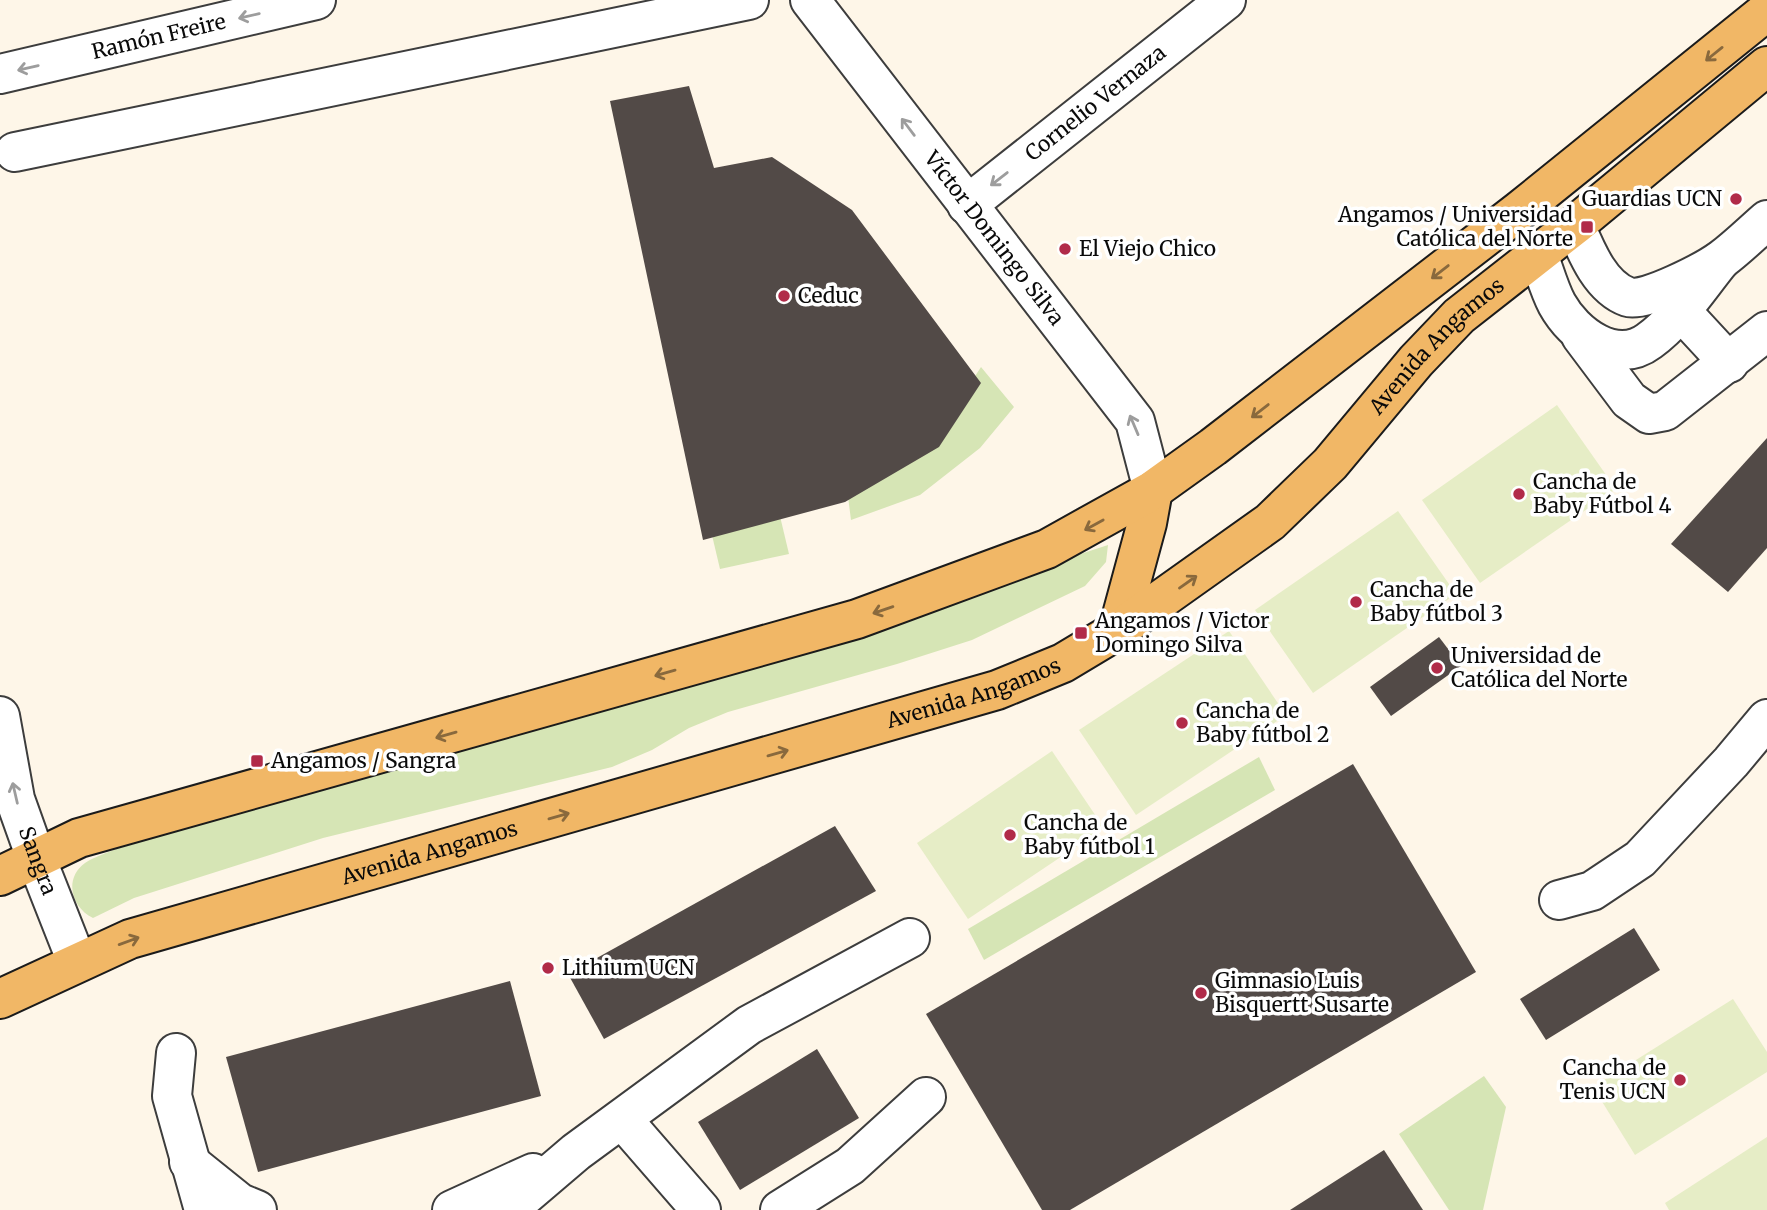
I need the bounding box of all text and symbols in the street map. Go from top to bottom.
street label: Ramón Freire [89,8,228,65]
one-way arrow [238,9,261,23]
street label: Cornelio Vernaza [1019,39,1171,167]
one-way arrow [1705,46,1723,62]
one-way arrow [17,62,40,75]
one-way arrow [900,119,915,137]
street label: Víctor Domingo Silva [918,145,1070,331]
one-way arrow [991,171,1009,186]
place label: Guardias UCN [1582,185,1722,212]
marker: Guardias UCN [1728,191,1744,207]
place label: Angamos / Universidad Católica del Norte [1337,201,1573,252]
marker: Angamos / Universidad Católica del Norte [1579,219,1595,235]
place label: El Viejo Chico [1079,235,1216,262]
marker: El Viejo Chico [1057,241,1073,257]
one-way arrow [1431,264,1450,279]
street label: Avenida Angamos [1363,272,1509,421]
place label: Ceduc [798,282,859,309]
marker: Ceduc [776,288,792,304]
one-way arrow [1251,403,1270,418]
one-way arrow [1127,415,1140,436]
place label: Cancha de Baby Fútbol 4 [1533,468,1672,519]
marker: Cancha de Baby Fútbol 4 [1511,486,1527,502]
one-way arrow [1084,518,1104,532]
one-way arrow [1177,575,1197,589]
place label: Cancha de Baby fútbol 3 [1370,576,1503,627]
marker: Cancha de Baby fútbol 3 [1348,594,1364,610]
one-way arrow [872,604,894,617]
place label: Angamos / Victor Domingo Silva [1094,607,1270,658]
marker: Angamos / Victor Domingo Silva [1073,625,1089,641]
place label: Universidad de Católica del Norte [1451,642,1628,693]
street label: Avenida Angamos [882,651,1065,734]
marker: Universidad de Católica del Norte [1429,660,1445,676]
one-way arrow [654,667,676,680]
place label: Cancha de Baby fútbol 2 [1196,697,1330,748]
marker: Cancha de Baby fútbol 2 [1174,715,1190,731]
one-way arrow [435,729,457,742]
one-way arrow [767,745,789,758]
place label: Angamos / Sangra [270,747,456,774]
marker: Angamos / Sangra [249,753,265,769]
one-way arrow [8,782,21,805]
one-way arrow [548,808,570,821]
place label: Cancha de Baby fútbol 1 [1024,809,1155,860]
street label: Avenida Angamos [337,814,521,891]
street label: Sangra [13,823,63,899]
marker: Cancha de Baby fútbol 1 [1002,827,1018,843]
one-way arrow [117,934,139,946]
place label: Lithium UCN [562,954,694,981]
marker: Lithium UCN [540,960,556,976]
place label: Gimnasio Luis Bisquertt Susarte [1215,967,1389,1018]
marker: Gimnasio Luis Bisquertt Susarte [1193,985,1209,1001]
place label: Cancha de Tenis UCN [1559,1054,1666,1105]
marker: Cancha de Tenis UCN [1672,1072,1688,1088]

